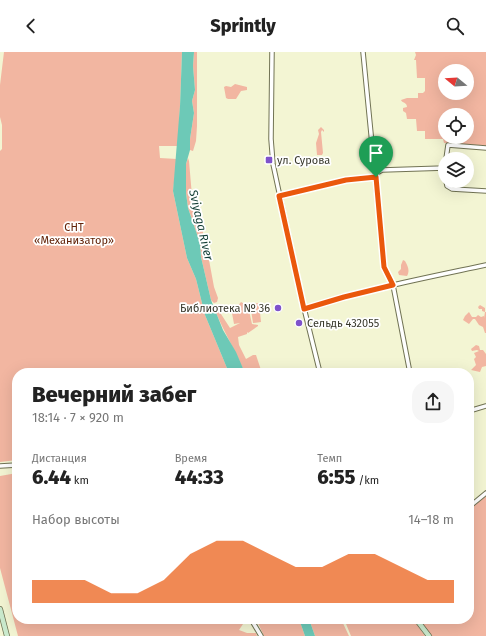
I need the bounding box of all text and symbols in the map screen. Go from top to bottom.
icon: back [20,15,42,37]
text: Sprintly [210,15,276,37]
icon: search [444,15,466,37]
north arrow [438,64,474,100]
map controls [438,64,474,188]
button: locate [438,108,474,144]
pin [359,136,393,177]
icon: arrive [365,142,387,164]
button: layers [438,152,474,188]
place label: ул. Сурова [277,154,330,167]
marker: ул. Сурова [264,155,274,165]
water label: Sviyaga River [186,187,216,262]
park label: СНТ «Механизатор» [34,221,114,247]
place label: Библиотека № 36 [180,302,270,315]
marker: Библиотека № 36 [273,303,283,313]
place label: Сельдь 432055 [307,317,380,330]
marker: Сельдь 432055 [294,318,304,328]
text: Вечерний забег [32,381,196,408]
button: share [412,381,454,423]
text: 18:14 · 7 × 920 m [32,410,124,425]
text: Дистанция [32,452,87,465]
text: Время [175,452,207,465]
text: Темп [317,452,342,465]
text: 6.44 [32,465,71,489]
text: 44:33 [175,465,224,489]
text: 6:55 [317,465,356,489]
text: km [71,474,89,487]
text: /km [356,474,379,487]
text: Набор высоты [32,512,120,527]
text: 14–18 m [408,512,454,527]

